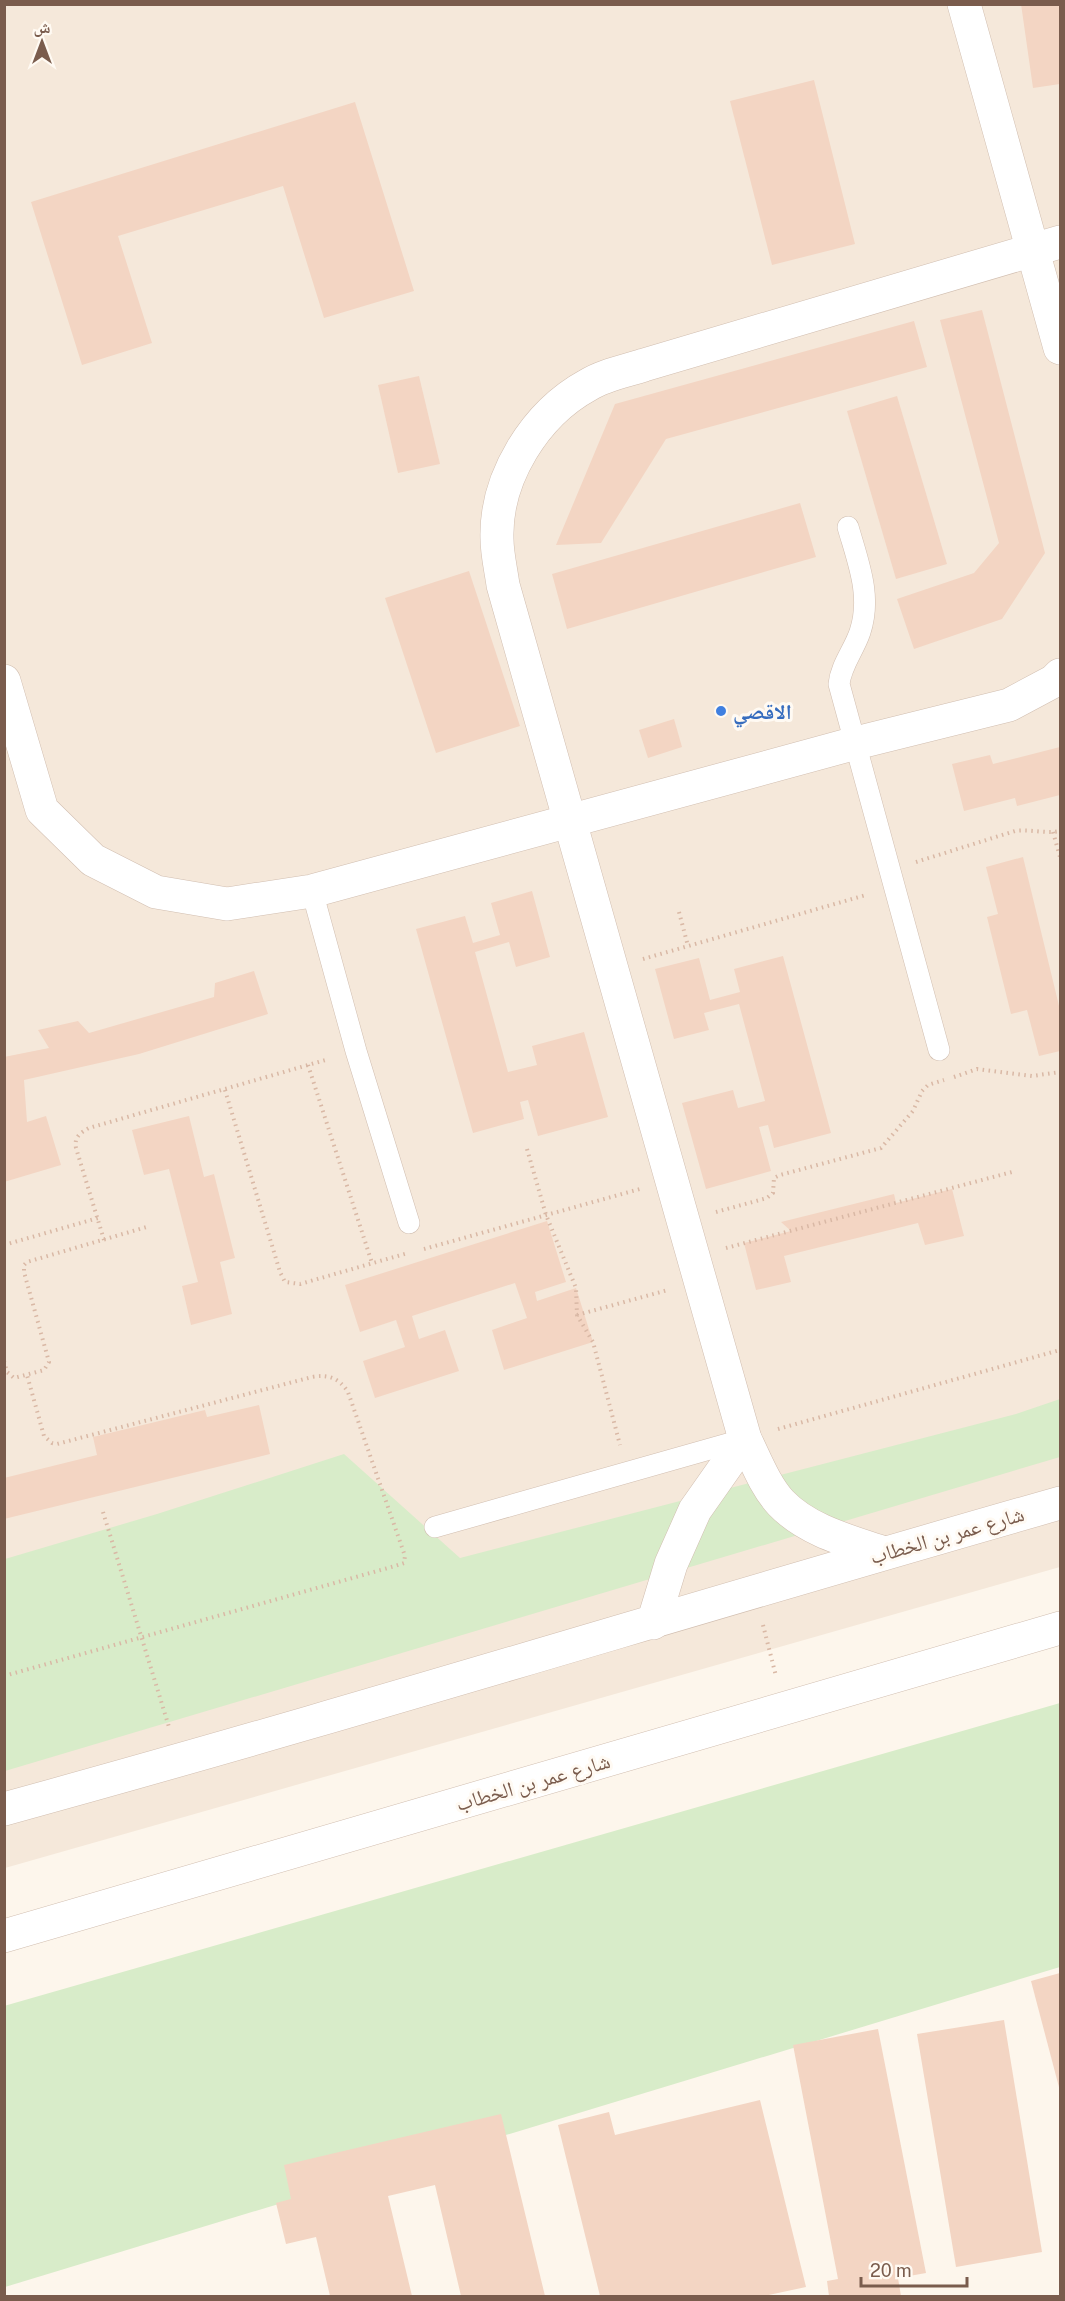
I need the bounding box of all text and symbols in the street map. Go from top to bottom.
north arrow [12,12,72,72]
text: ش [34,18,51,37]
place label: الاقصي [733,699,792,728]
marker: الاقصي [714,704,728,718]
street label: شارع عمر بن الخطاب [867,1501,1027,1570]
street label: شارع عمر بن الخطاب [453,1748,613,1817]
scale bar [861,2250,968,2288]
text: 20 m [870,2260,912,2281]

